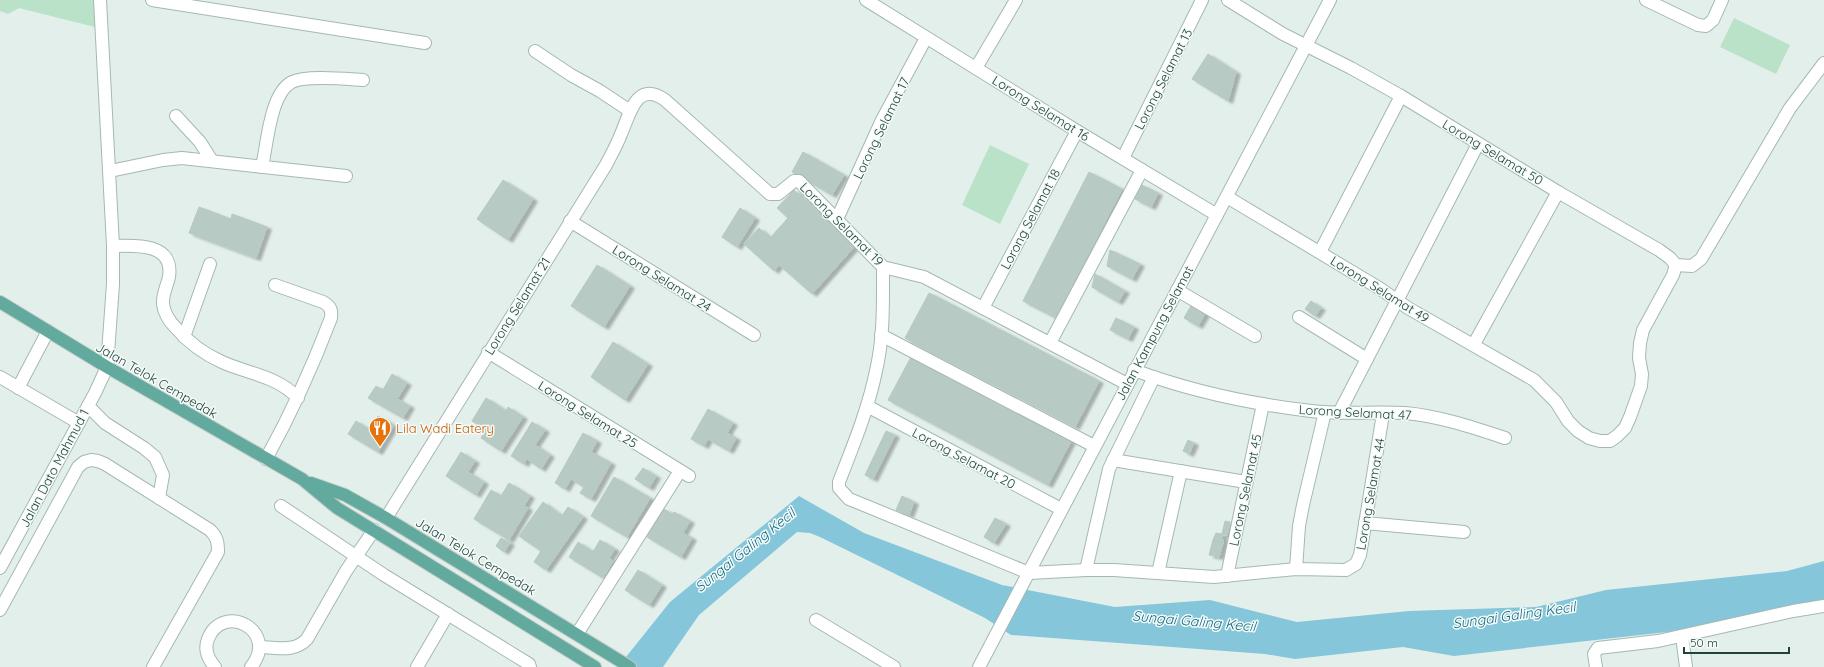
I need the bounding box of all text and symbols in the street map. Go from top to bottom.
street label: Lorong Selamat 13 [1131,26,1195,132]
street label: Lorong Selamat 16 [989,72,1093,144]
street label: Lorong Selamat 17 [849,74,913,181]
street label: Lorong Selamat 50 [1440,116,1546,188]
street label: Lorong Selamat 18 [997,166,1063,272]
street label: Lorong Selamat 19 [797,179,887,269]
street label: Lorong Selamat 24 [610,241,715,315]
street label: Lorong Selamat 49 [1328,252,1432,326]
street label: Lorong Selamat 21 [481,254,553,358]
street label: Jalan Kampung Selamat [1112,263,1196,403]
street label: Jalan Telok Cempedak [93,339,221,421]
street label: Lorong Selamat 25 [535,377,641,451]
street label: Lorong Selamat 47 [1298,401,1412,423]
street label: Jalan Dato Mahmud 1 [16,406,92,530]
restaurant icon: Lila Wadi Eatery [367,415,393,448]
place label: Lila Wadi Eatery [396,420,494,436]
street label: Lorong Selamat 20 [910,424,1019,492]
street label: Lorong Selamat 45 [1225,433,1265,547]
street label: Lorong Selamat 44 [1352,437,1388,551]
water label: Sungai Galing Kecil [691,503,800,596]
street label: Jalan Telok Cempedak [413,514,539,598]
water label: Sungai Galing Kecil [1451,597,1578,633]
water label: Sungai Galing Kecil [1132,607,1258,636]
scale bar [1684,629,1789,655]
text: 50 m [1690,635,1718,650]

